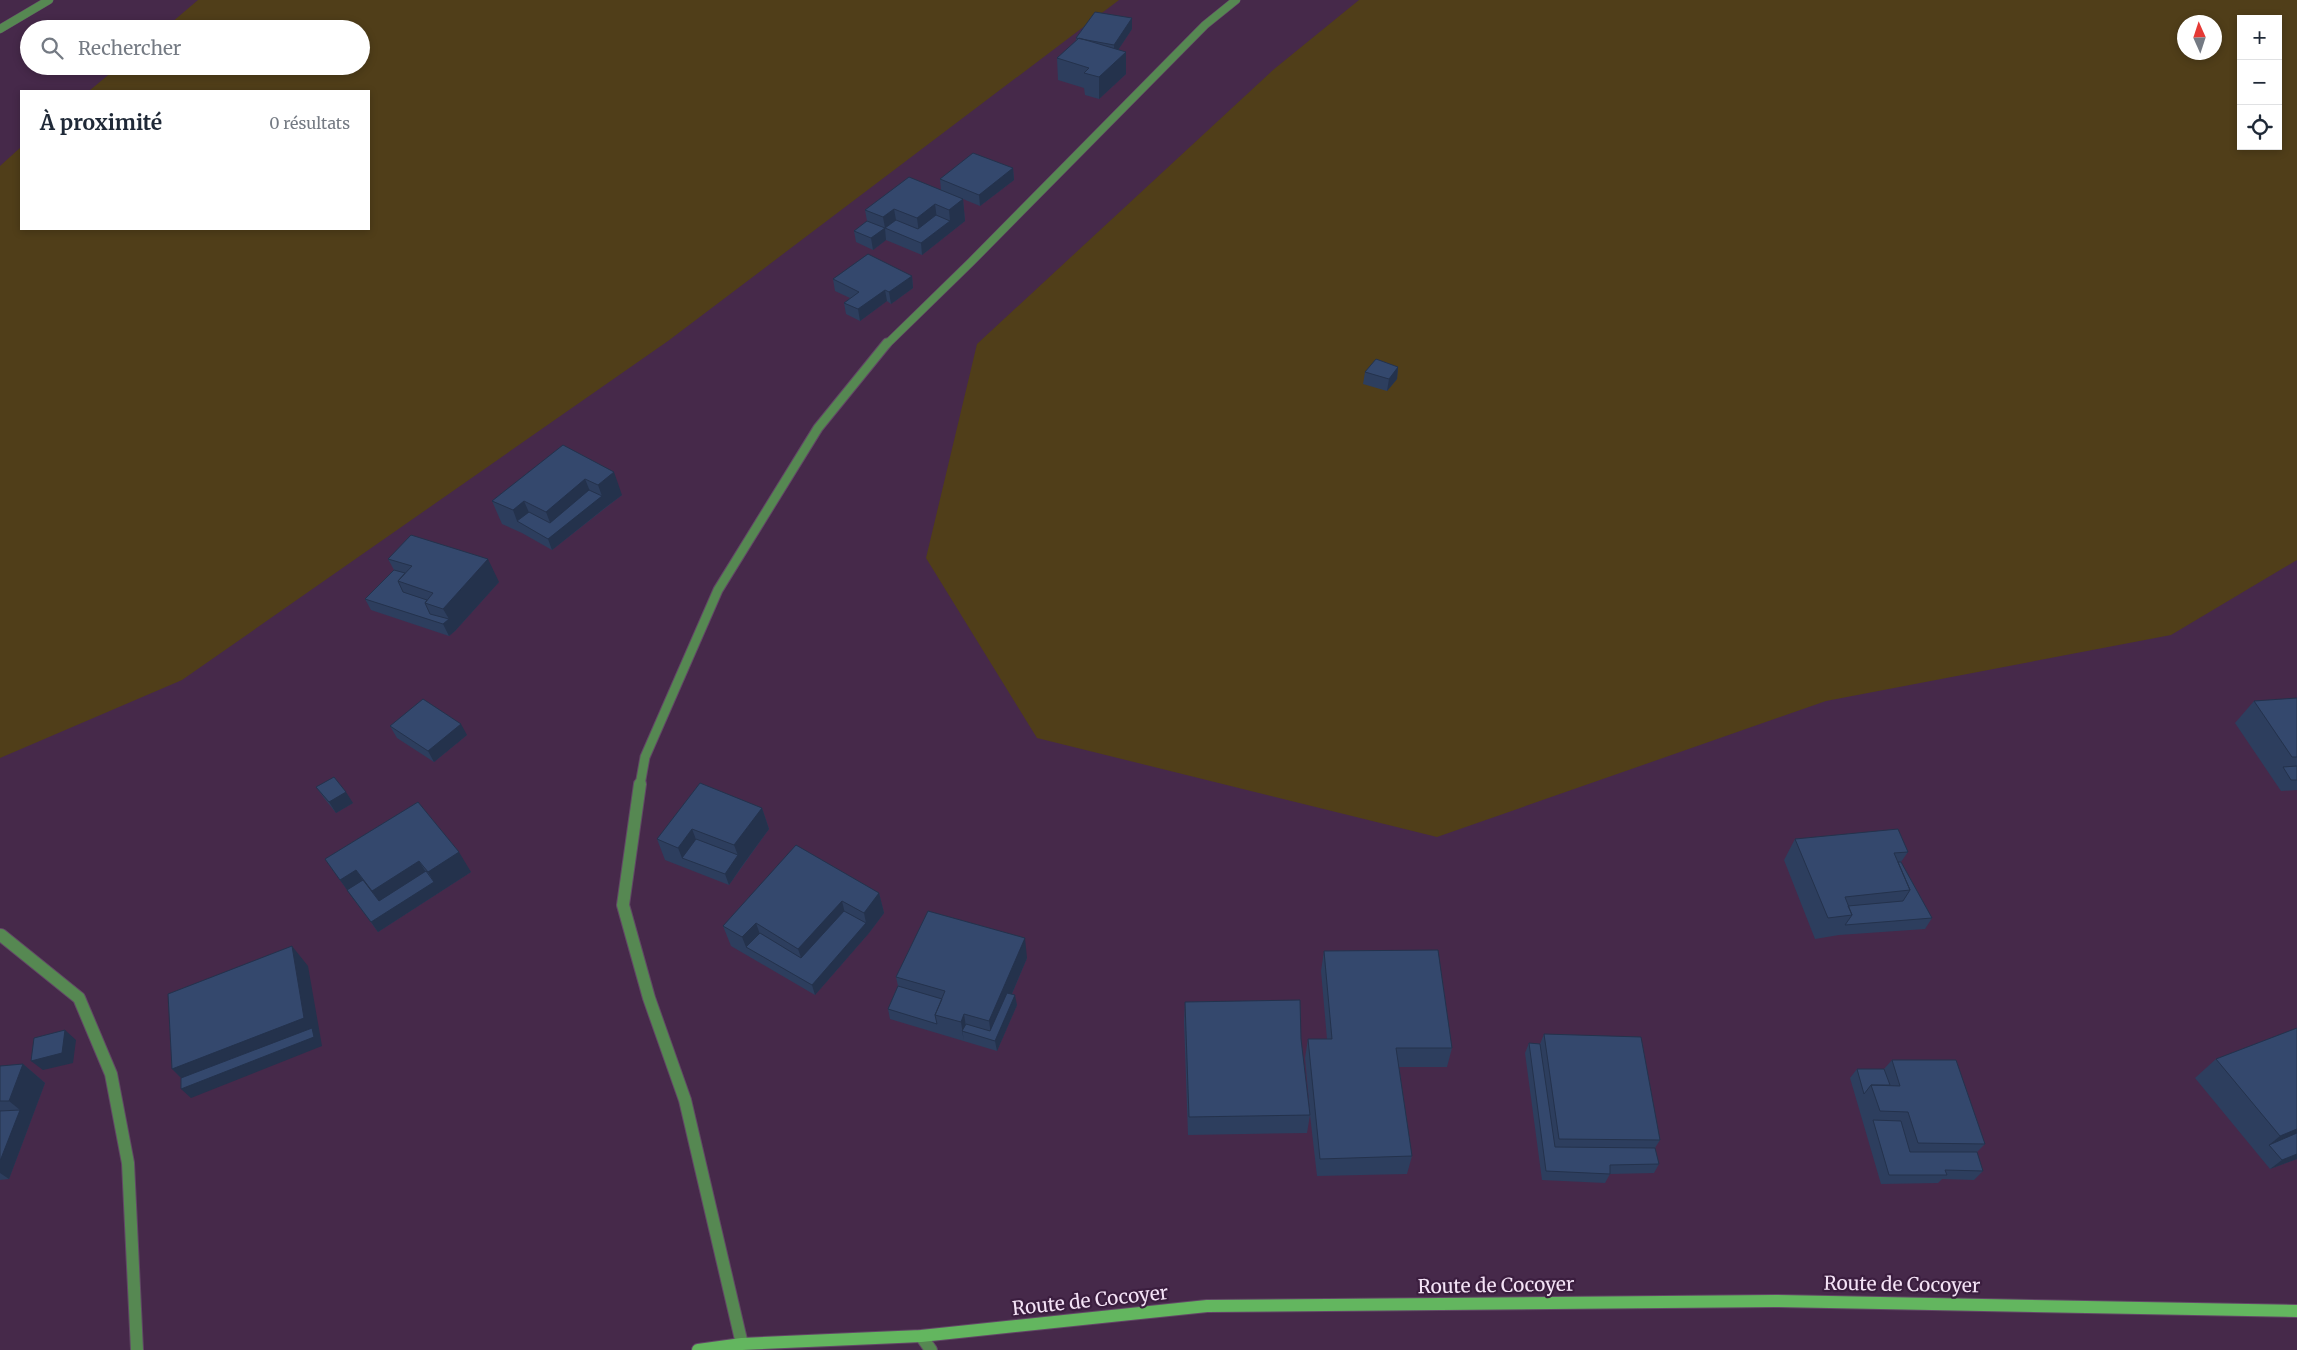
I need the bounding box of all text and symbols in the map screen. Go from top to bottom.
north arrow [2177,15,2222,60]
map controls [2237,15,2282,150]
button: + [2237,15,2282,60]
search box [20,20,370,75]
icon: search [38,34,66,62]
text: Rechercher [78,36,181,60]
button: − [2237,60,2282,105]
button: locate [2237,105,2282,150]
text: À proximité [40,109,162,136]
text: 0 résultats [269,113,350,133]
street label: Route de Cocoyer [1823,1271,1981,1297]
street label: Route de Cocoyer [1417,1272,1575,1298]
street label: Route de Cocoyer [1011,1280,1170,1320]

